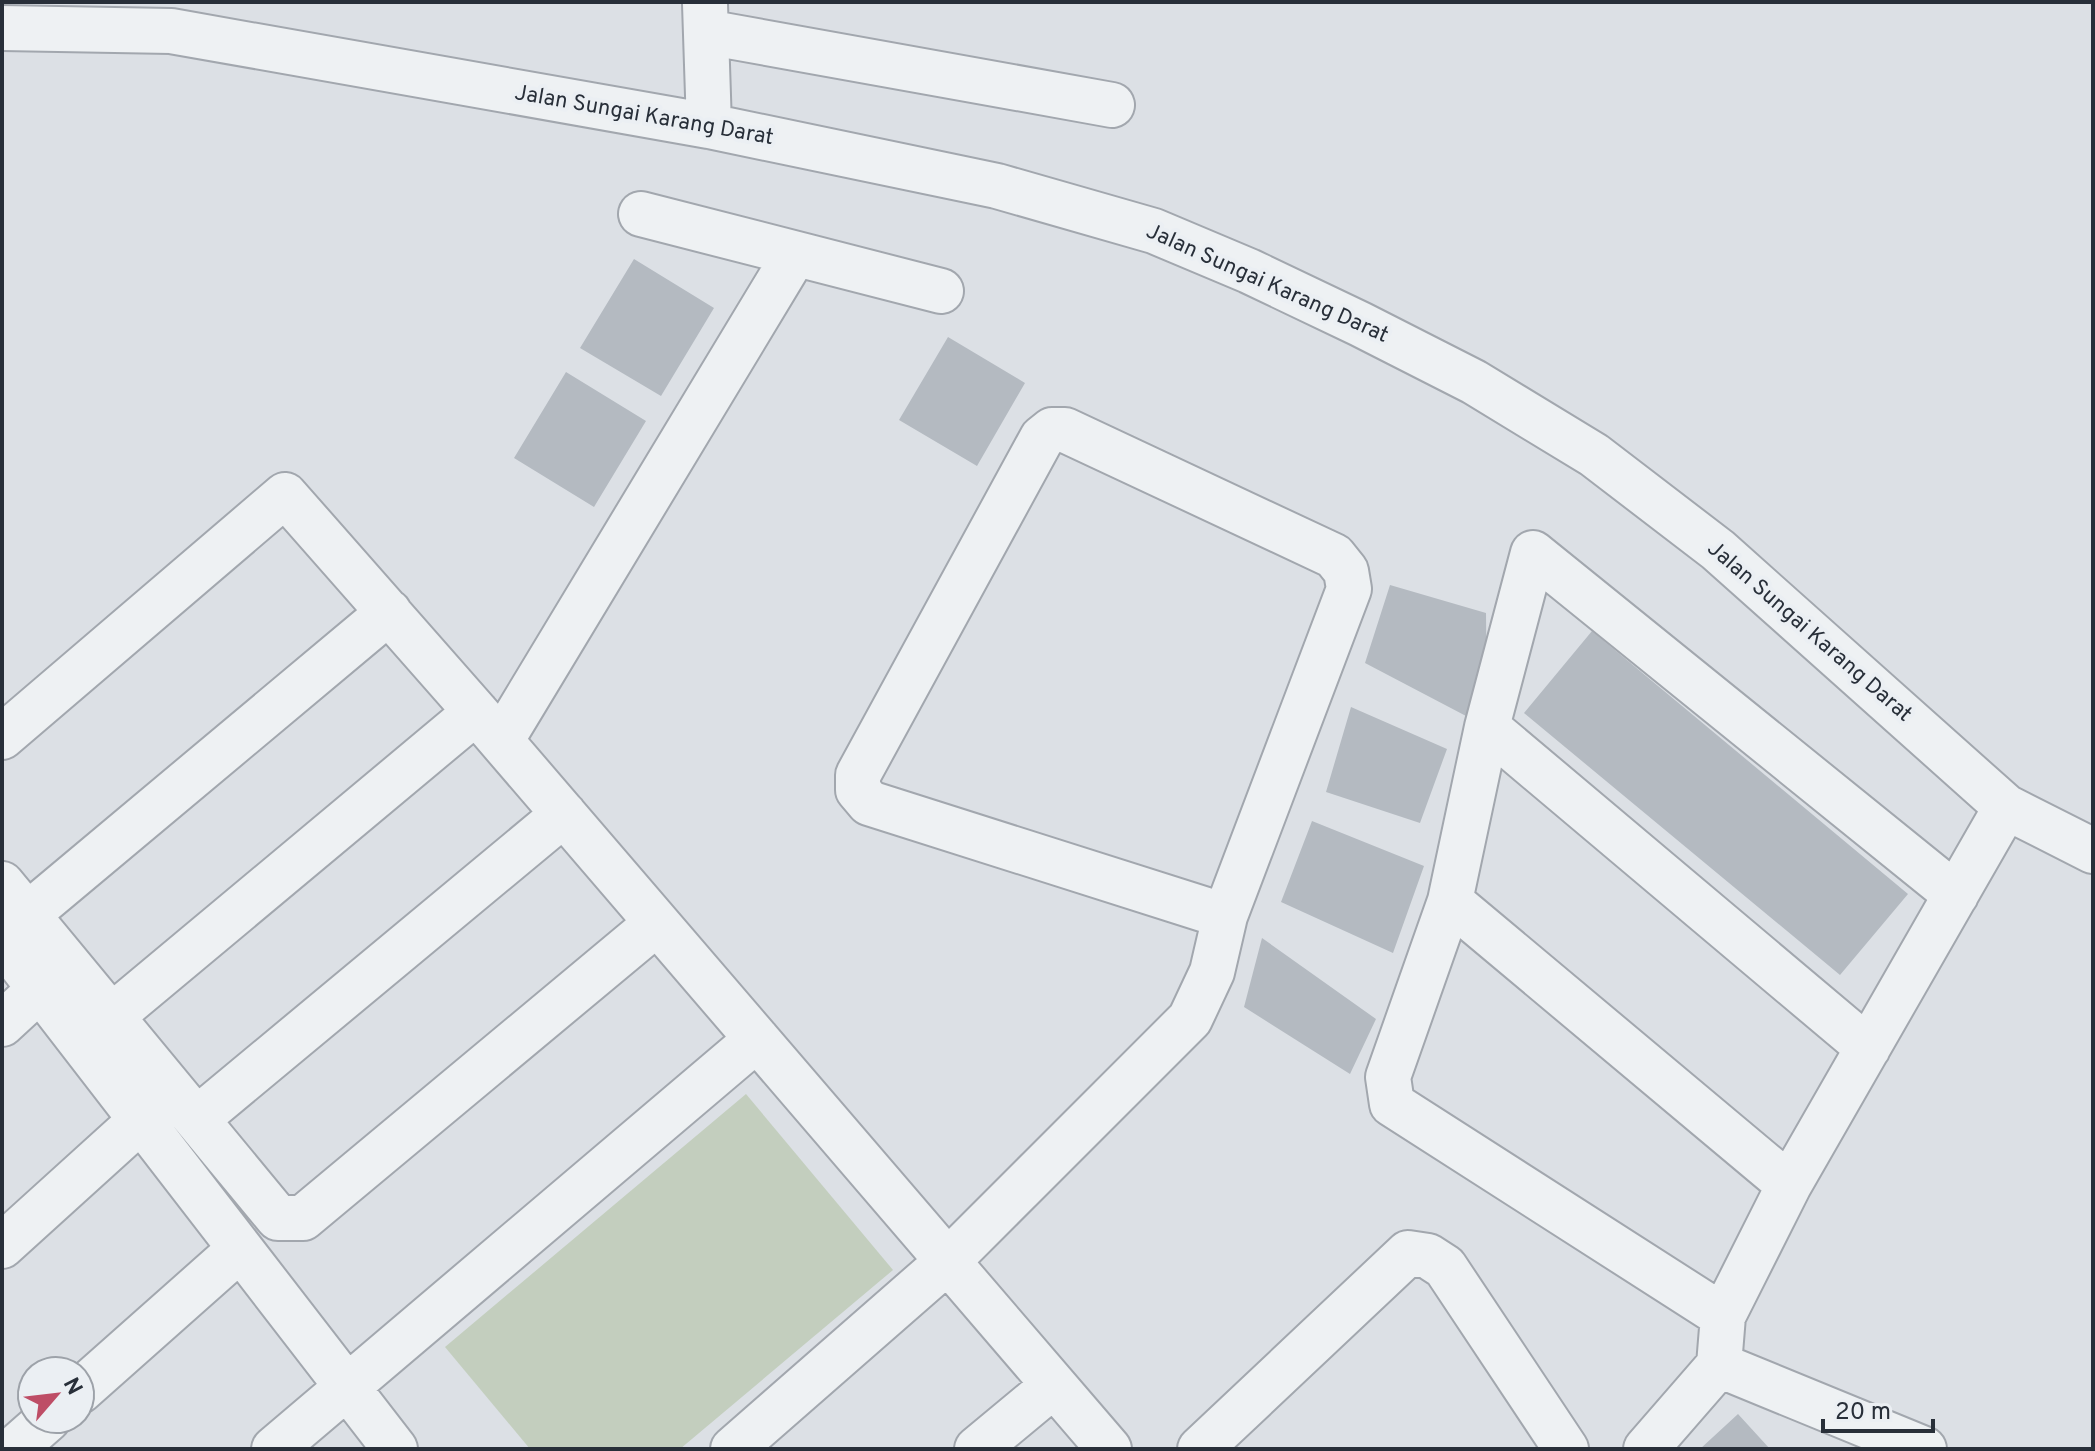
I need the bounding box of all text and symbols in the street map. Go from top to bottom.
street label: Jalan Sungai Karang Darat [512,80,776,152]
street label: Jalan Sungai Karang Darat [1142,218,1392,350]
street label: Jalan Sungai Karang Darat [1701,536,1917,728]
north arrow [16,1355,96,1435]
text: N [56,1373,87,1400]
scale bar [1823,1383,1933,1433]
text: 20 m [1835,1398,1891,1428]

